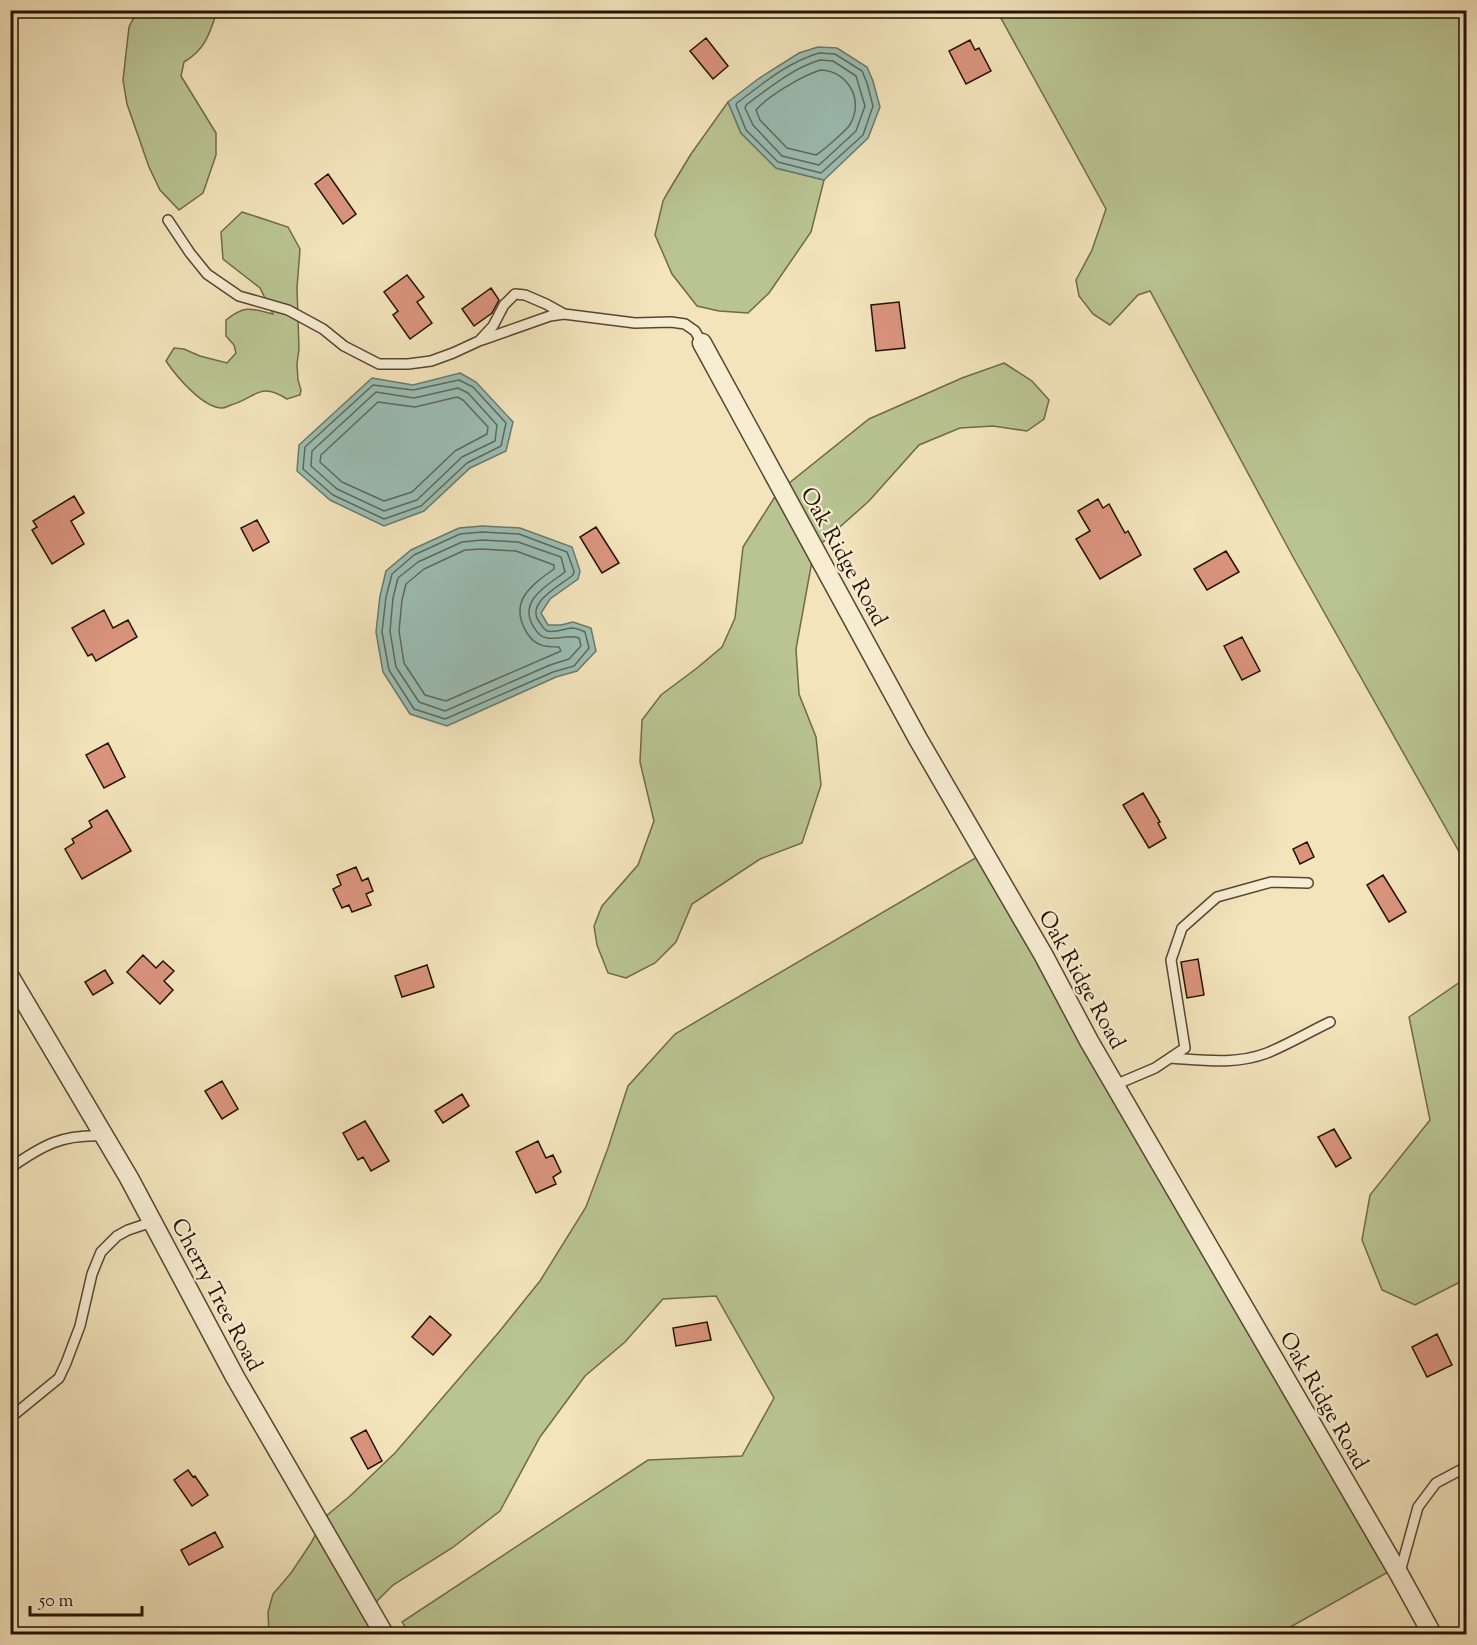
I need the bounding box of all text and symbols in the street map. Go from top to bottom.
street label: Oak Ridge Road [791,482,894,633]
street label: Oak Ridge Road [1029,905,1132,1056]
street label: Cherry Tree Road [161,1213,269,1378]
street label: Oak Ridge Road [1270,1326,1375,1477]
scale bar [30,1579,142,1617]
text: 50 m [38,1589,74,1615]

